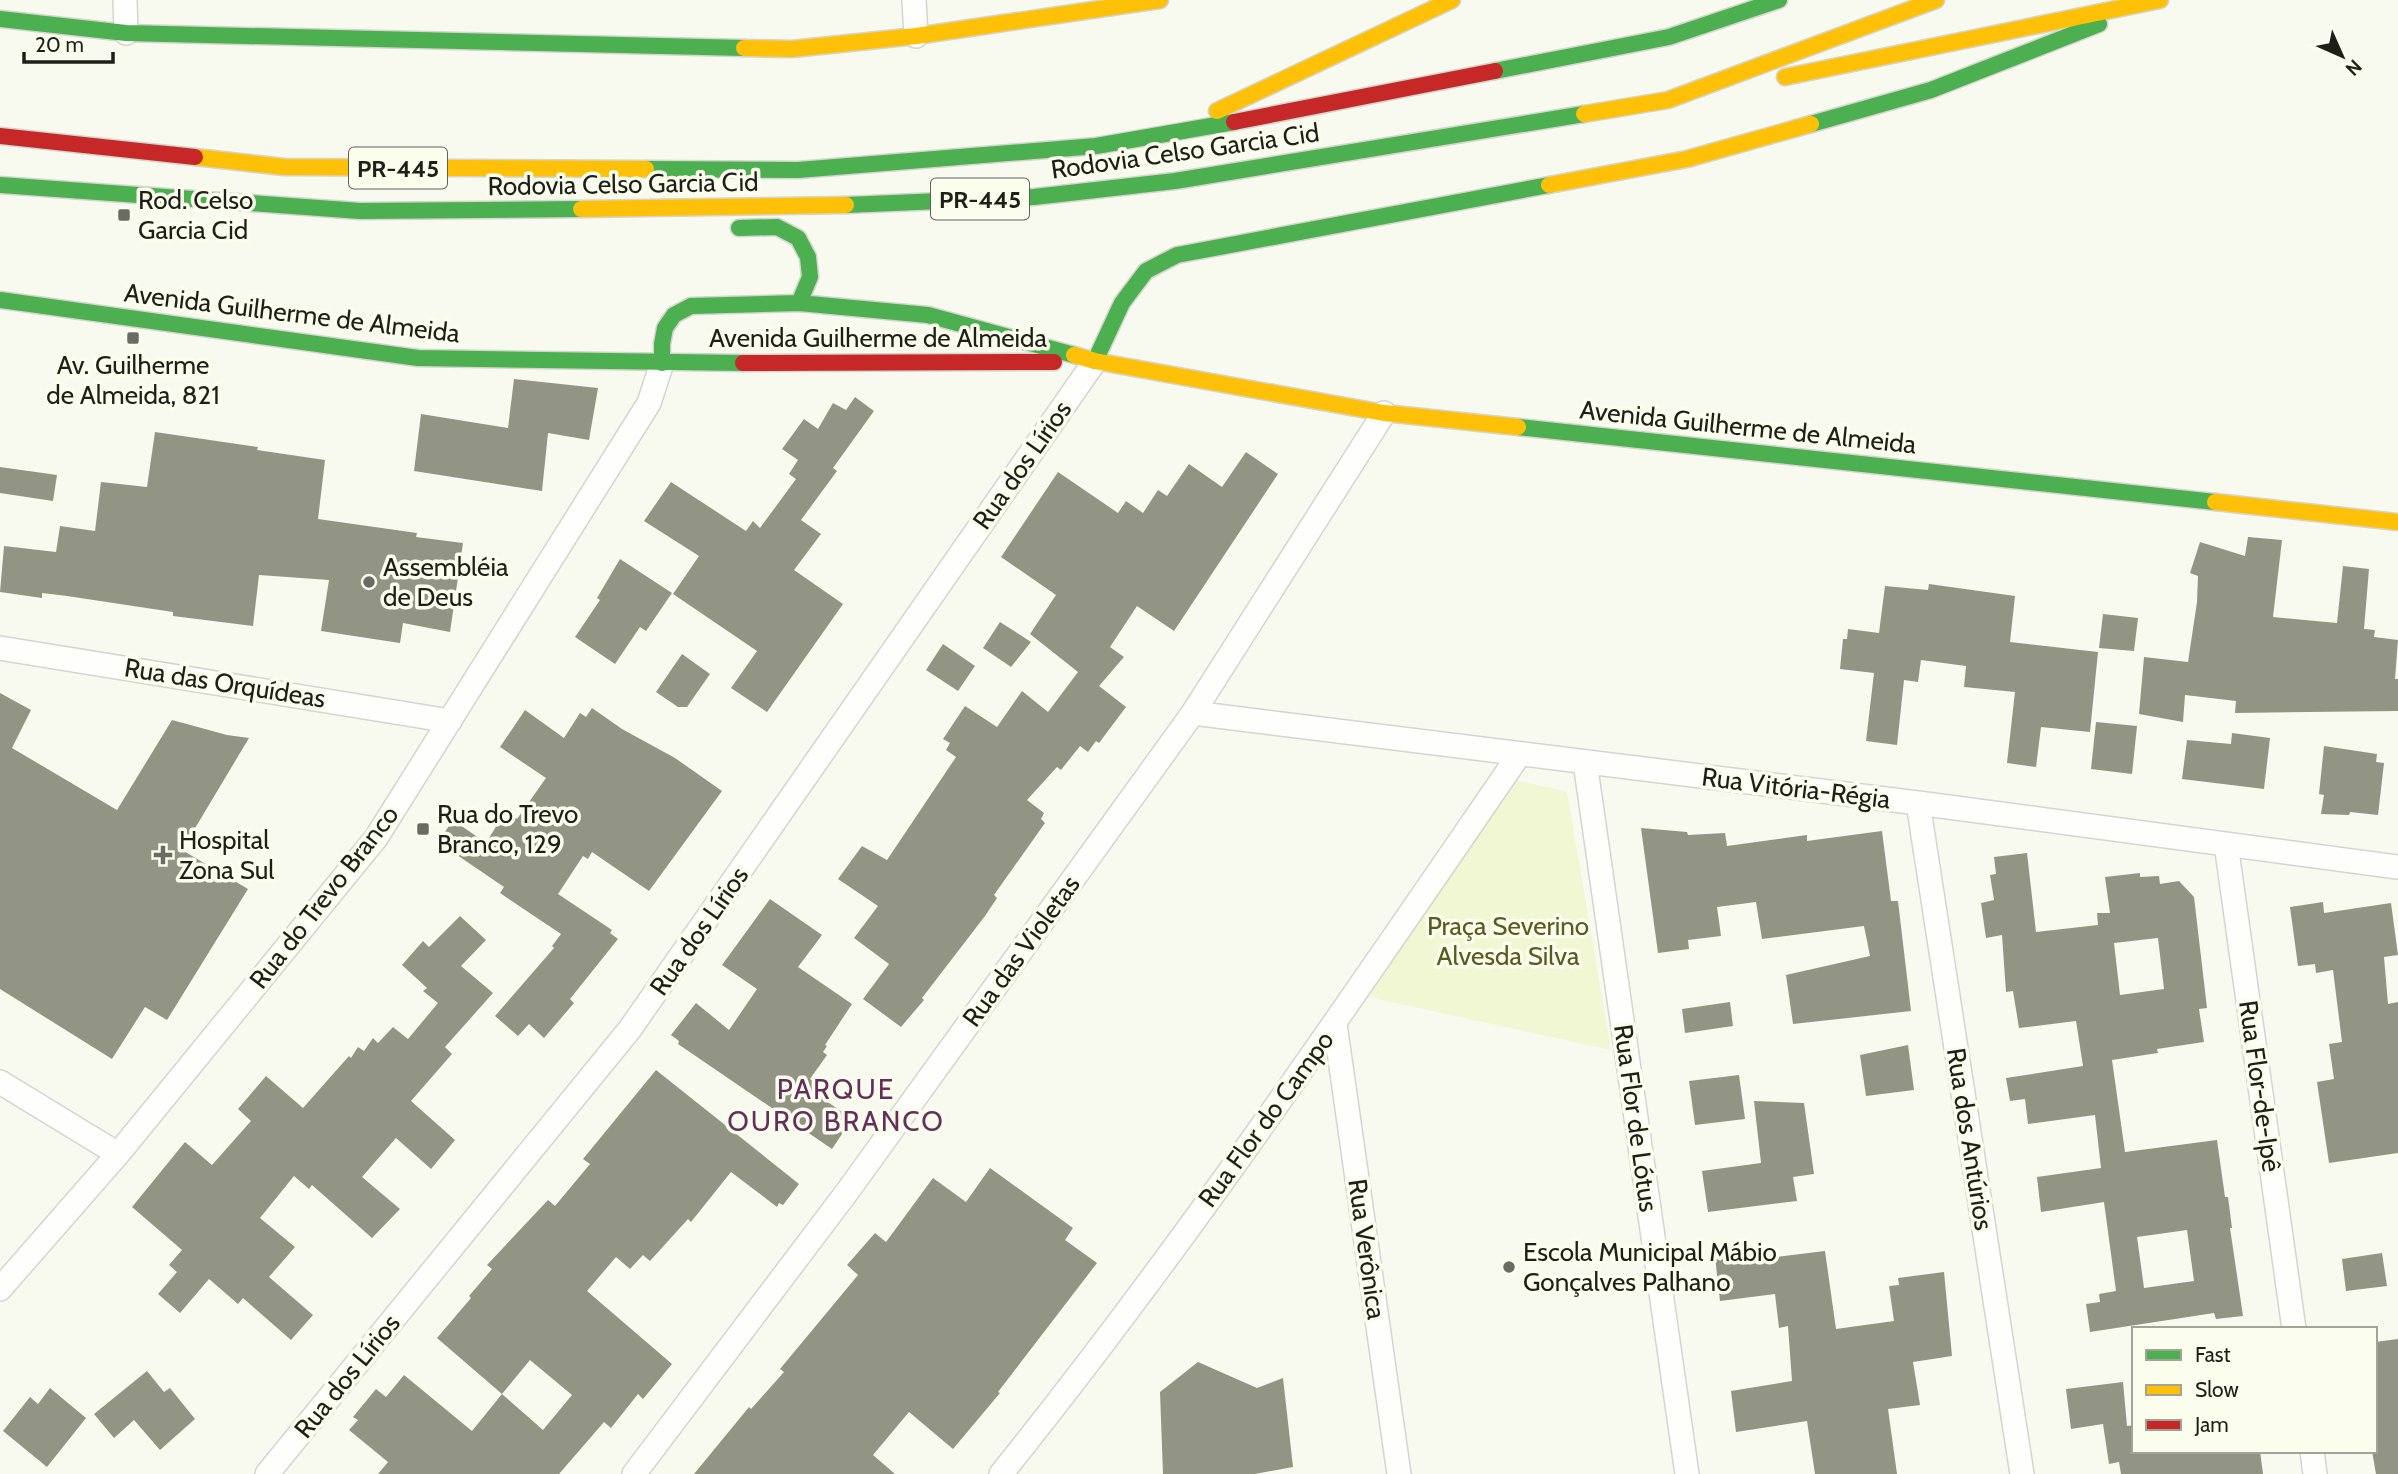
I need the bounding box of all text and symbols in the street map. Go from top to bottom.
scale bar [24,21,114,65]
north arrow [2307,21,2377,91]
text: 20 m [35,32,84,57]
text: N [2341,55,2367,81]
street label: Rodovia Celso Garcia Cid [1049,116,1321,186]
road number: PR-445 [349,148,447,188]
street label: Rodovia Celso Garcia Cid [487,166,759,202]
road number: PR-445 [931,178,1029,219]
place label: Rod. Celso Garcia Cid [138,184,253,246]
marker: Rod. Celso Garcia Cid [116,207,132,223]
street label: Avenida Guilherme de Almeida [122,277,462,350]
street label: Avenida Guilherme de Almeida [709,322,1048,354]
marker: Av. Guilherme de Almeida, 821 [125,330,141,346]
place label: Av. Guilherme de Almeida, 821 [46,349,220,411]
street label: Avenida Guilherme de Almeida [1578,393,1918,461]
street label: Rua dos Lírios [966,394,1078,536]
place label: Assembléia de Deus [383,551,509,613]
marker: Assembléia de Deus [361,574,377,590]
street label: Rua das Orquídeas [122,651,328,715]
street label: Rua Vitória-Régia [1700,761,1893,816]
place label: Rua do Trevo Branco, 129 [437,798,578,860]
street label: Rua do Trevo Branco [243,799,405,995]
marker: Rua do Trevo Branco, 129 [415,821,431,837]
place label: Hospital Zona Sul [179,824,274,886]
marker: Hospital Zona Sul [153,845,173,865]
street label: Rua dos Lírios [643,860,755,1002]
street label: Rua das Violetas [955,869,1087,1033]
park label: Praça Severino Alvesda Silva [1427,910,1589,972]
street label: Rua Flor-de-Ipê [2232,998,2288,1174]
street label: Rua Flor de Lótus [1607,1022,1665,1214]
street label: Rua Flor do Campo [1191,1025,1341,1213]
street label: Rua dos Antúrios [1940,1046,2000,1233]
district label: PARQUE OURO BRANCO [727,1072,945,1138]
street label: Rua Verônica [1341,1177,1393,1322]
place label: Escola Municipal Mábio Gonçalves Palhano [1523,1236,1777,1298]
marker: Escola Municipal Mábio Gonçalves Palhano [1501,1259,1517,1275]
street label: Rua dos Lírios [287,1307,407,1444]
legend [2132,1327,2377,1453]
text: Fast [2195,1342,2231,1367]
text: Slow [2195,1377,2239,1402]
text: Jam [2194,1412,2229,1437]

